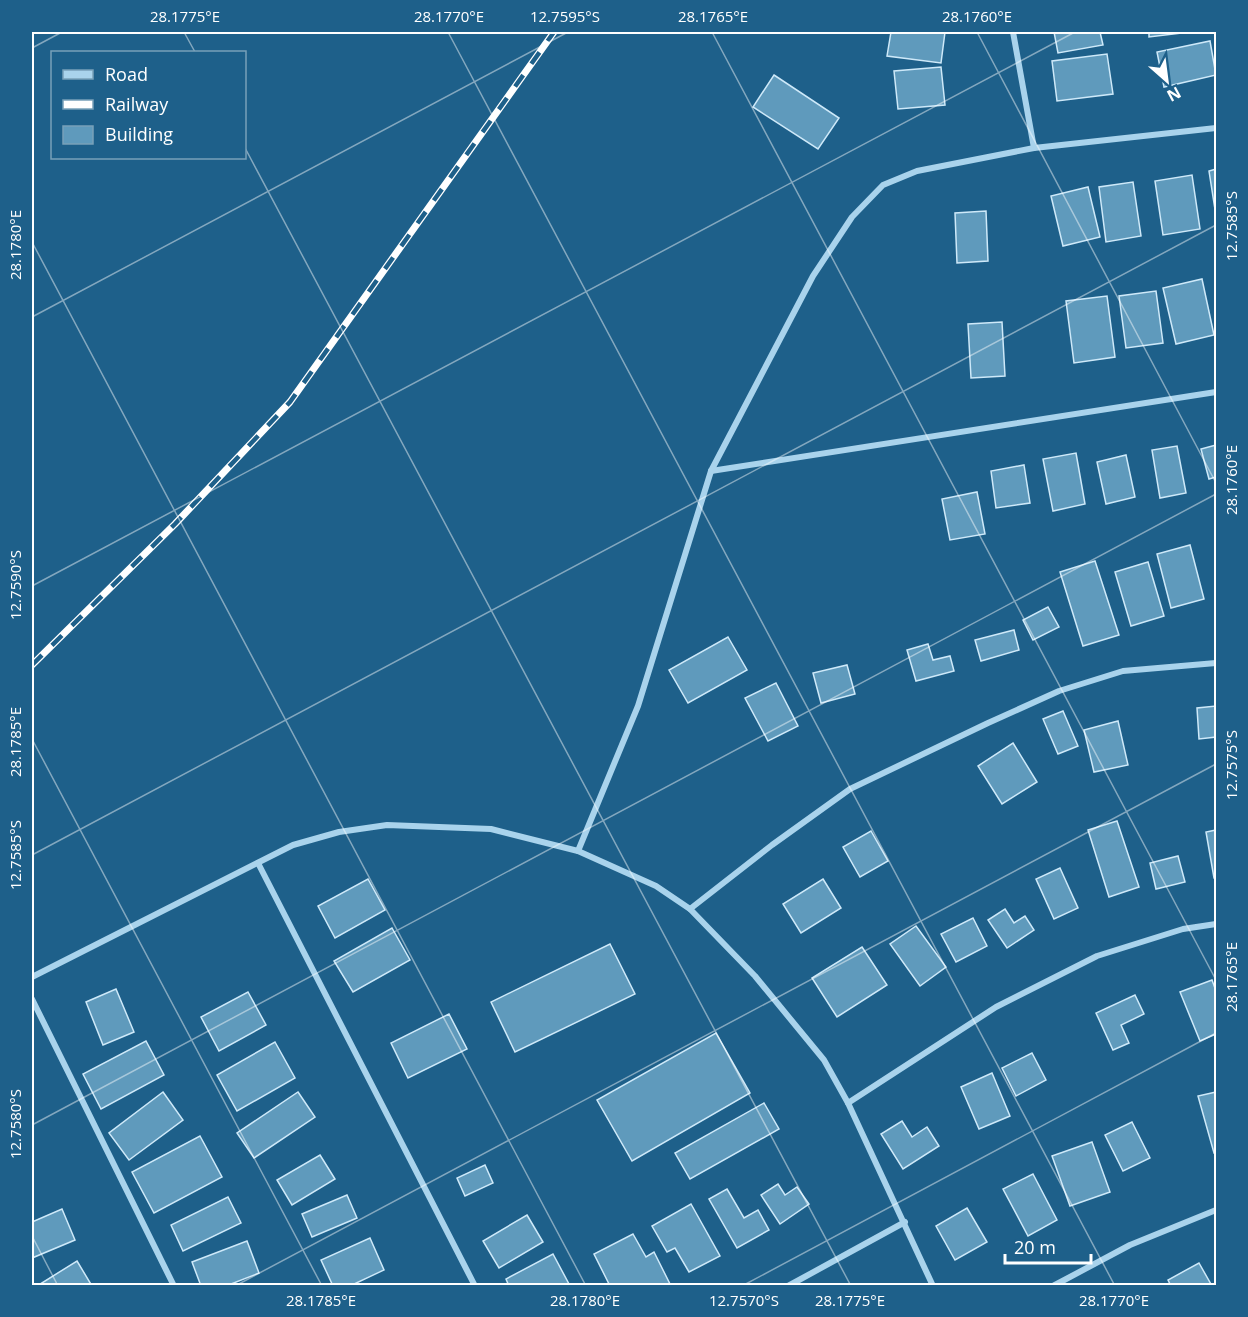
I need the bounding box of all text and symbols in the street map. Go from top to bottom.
text: 28.1775°E [150,6,220,26]
text: 28.1770°E [414,6,484,26]
text: 12.7595°S [530,6,600,26]
text: 28.1765°E [678,6,748,26]
text: 28.1760°E [942,6,1012,26]
legend [51,51,246,159]
north arrow [1137,51,1197,111]
text: Road [105,62,148,86]
text: N [1163,81,1185,107]
text: Railway [105,92,169,116]
text: Building [105,122,173,146]
text: 12.7585°S [1221,191,1241,261]
text: 28.1780°E [5,210,25,280]
text: 28.1760°E [1221,445,1241,515]
text: 12.7590°S [5,550,25,620]
text: 28.1785°E [5,707,25,777]
text: 12.7575°S [1221,730,1241,800]
text: 12.7585°S [5,820,25,890]
text: 28.1765°E [1221,942,1241,1012]
text: 12.7580°S [5,1089,25,1159]
scale bar [1005,1227,1090,1265]
text: 20 m [1014,1235,1056,1259]
text: 28.1785°E [286,1290,356,1310]
text: 28.1780°E [550,1290,620,1310]
text: 12.7570°S [709,1290,779,1310]
text: 28.1775°E [815,1290,885,1310]
text: 28.1770°E [1079,1290,1149,1310]

